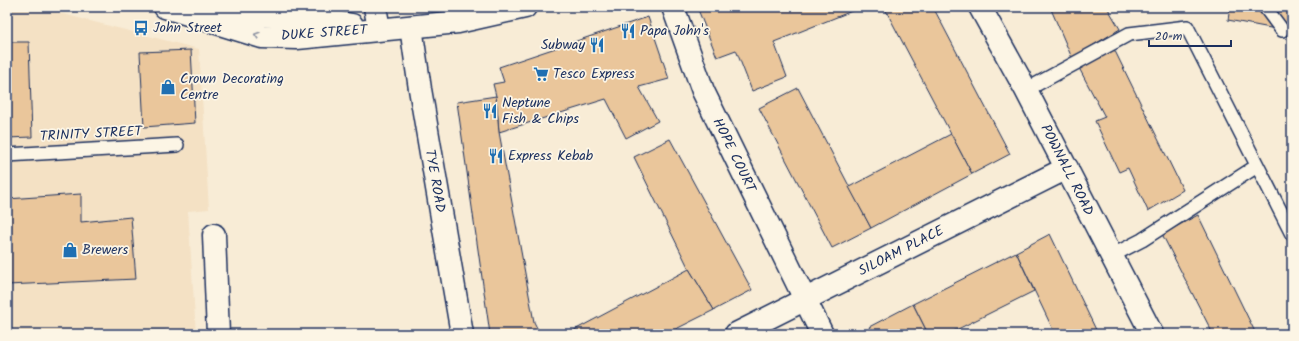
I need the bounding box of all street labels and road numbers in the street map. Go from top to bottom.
street label: DUKE STREET [280,19,369,47]
street label: HOPE COURT [706,114,762,197]
street label: TRINITY STREET [40,120,144,148]
street label: POWNALL ROAD [1034,120,1100,220]
street label: TYE ROAD [419,148,451,214]
street label: SILOAM PLACE [854,220,948,282]

